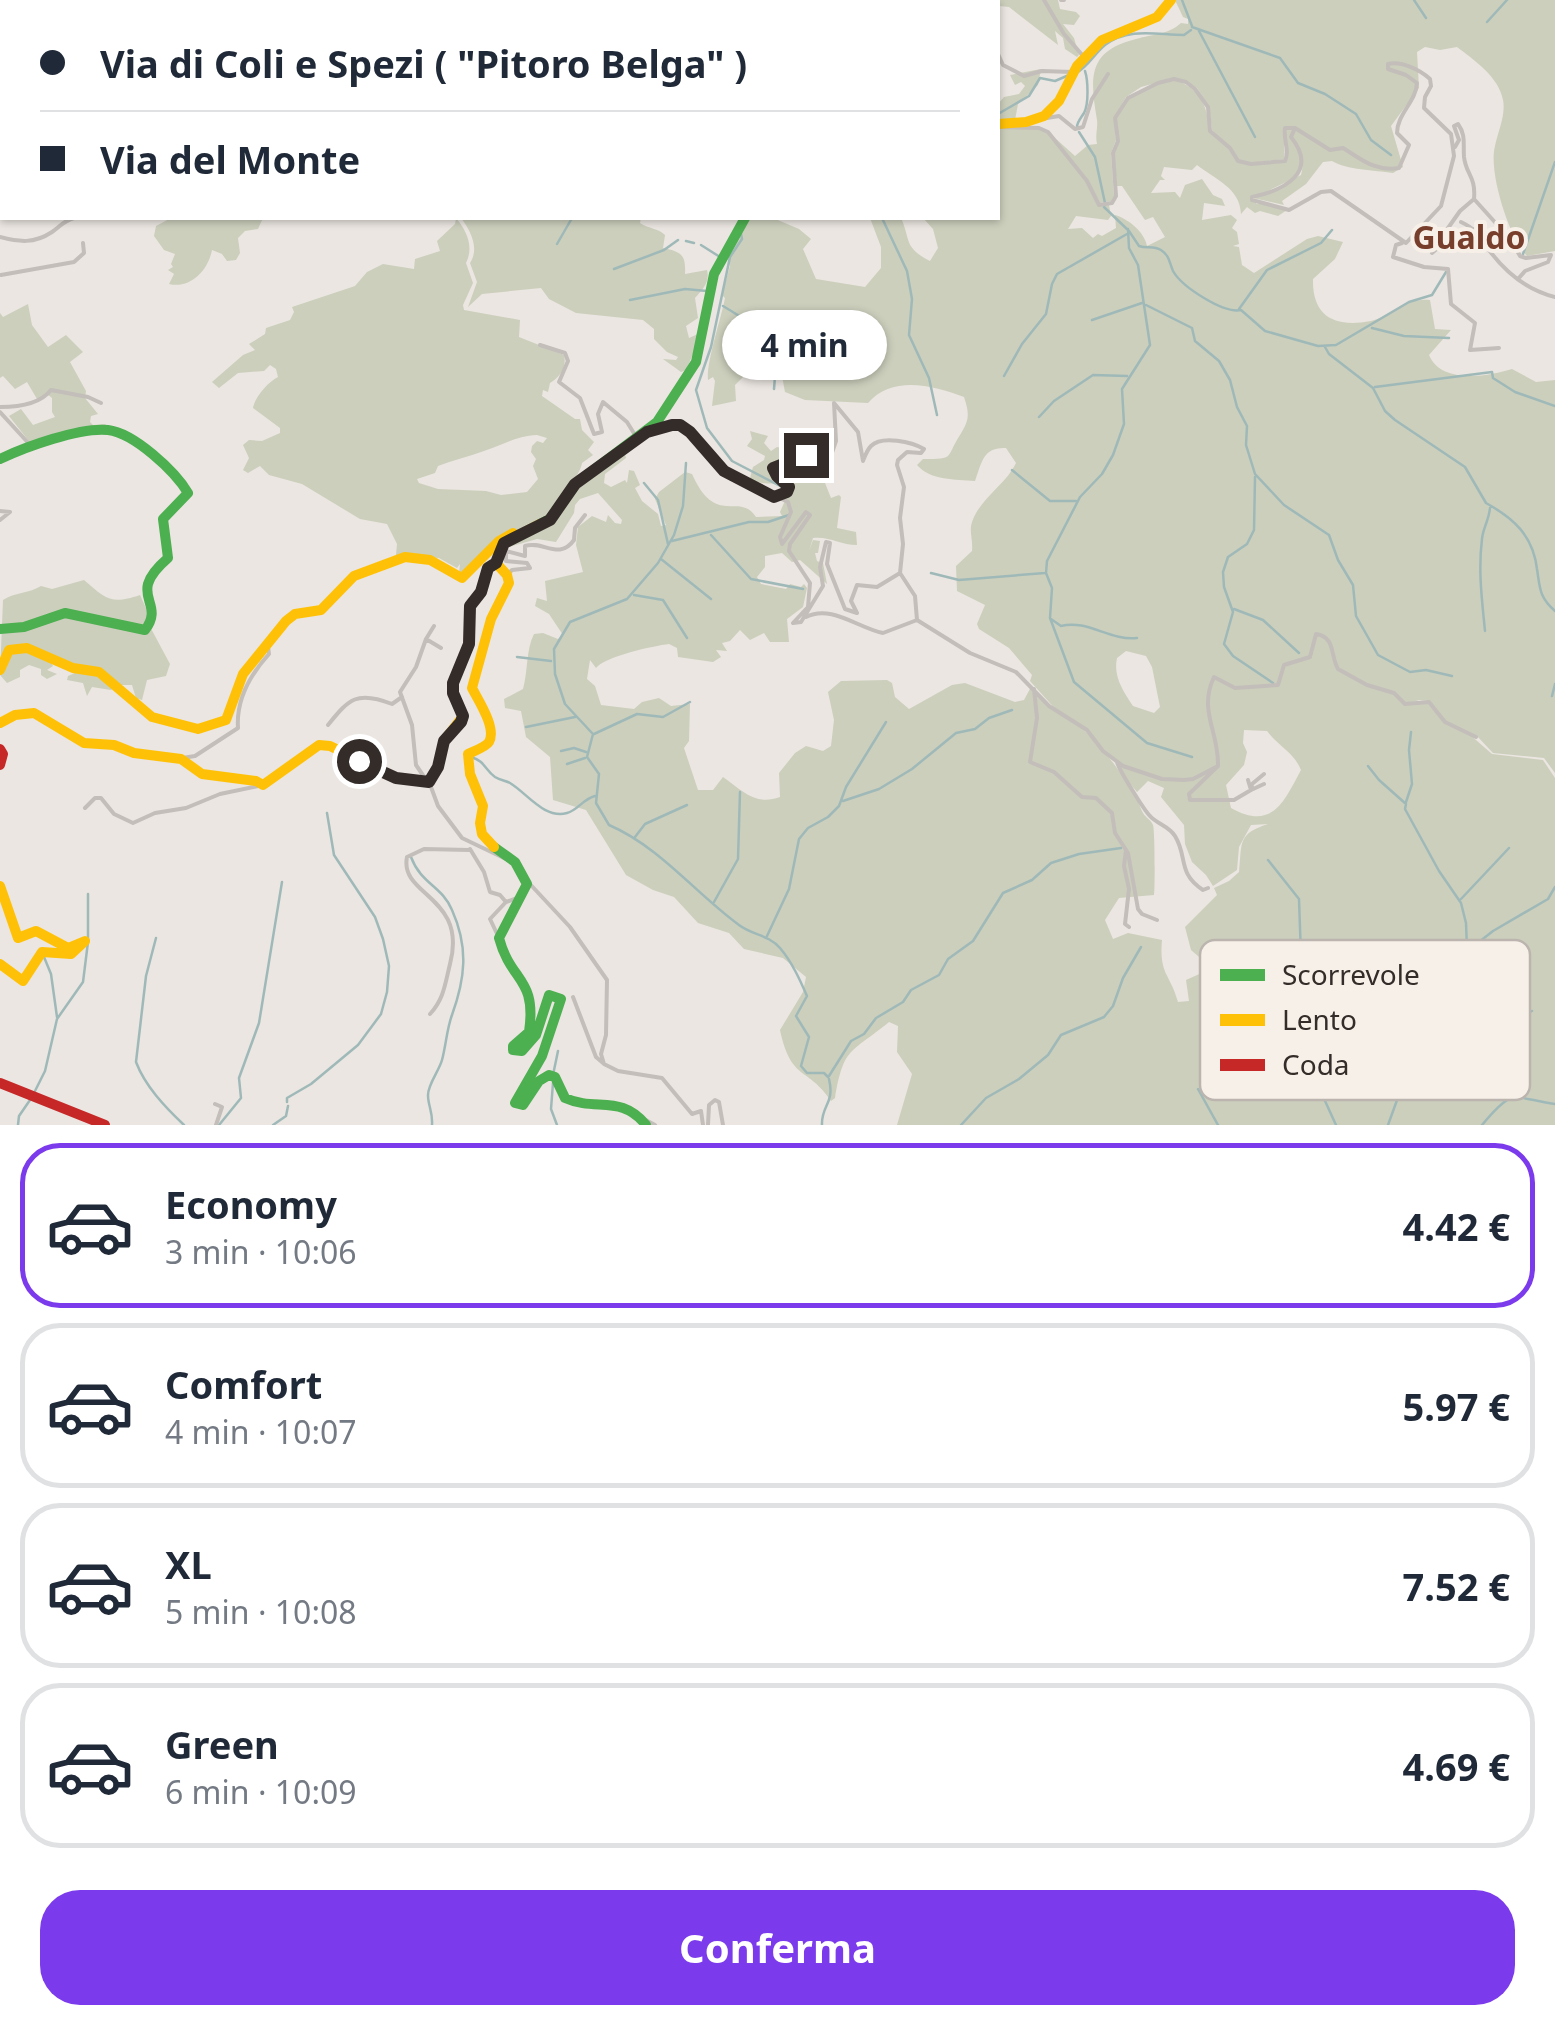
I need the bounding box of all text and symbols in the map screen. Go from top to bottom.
text: Via di Coli e Spezi ( "Pitoro Belga" ) [100,37,747,89]
text: Via del Monte [100,133,360,185]
district label: Gualdo [1413,215,1525,258]
callout: 4 min [724,310,888,380]
text: 4 min [760,323,849,366]
route end [784,433,829,478]
route start [337,739,382,784]
legend [1200,940,1530,1100]
text: Scorrevole [1282,955,1420,993]
text: Lento [1282,1000,1357,1038]
text: Coda [1282,1045,1350,1083]
text: Economy [165,1178,337,1230]
icon: car [45,1181,135,1271]
text: 4.42 € [1402,1200,1510,1252]
text: 3 min · 10:06 [165,1230,357,1273]
text: Comfort [165,1358,322,1410]
icon: car [45,1361,135,1451]
text: 5.97 € [1402,1380,1510,1432]
text: 4 min · 10:07 [165,1410,357,1453]
text: XL [165,1538,212,1590]
icon: car [45,1541,135,1631]
text: 7.52 € [1402,1560,1510,1612]
text: 5 min · 10:08 [165,1590,357,1633]
text: Green [165,1718,279,1770]
icon: car [45,1721,135,1811]
text: 4.69 € [1402,1740,1510,1792]
text: 6 min · 10:09 [165,1770,357,1813]
button: Conferma [40,1890,1515,2005]

